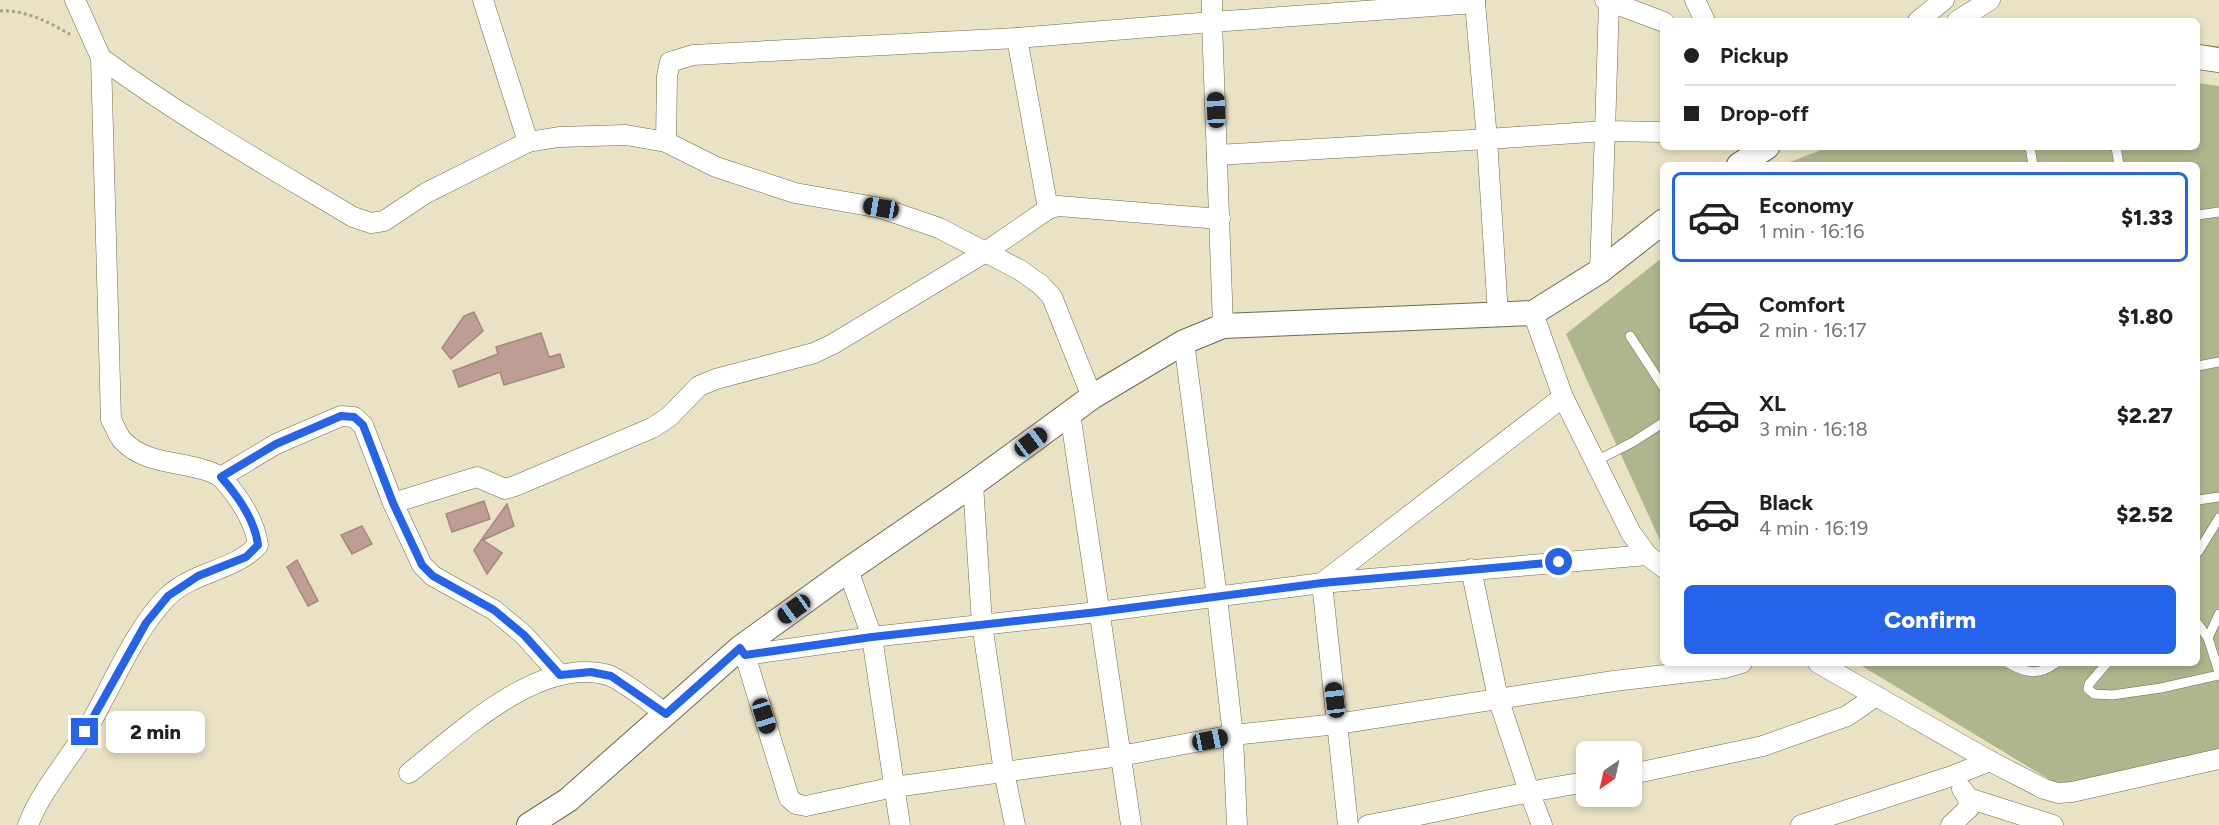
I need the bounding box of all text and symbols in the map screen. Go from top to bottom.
text: Pickup [1720,42,1789,69]
car [1206,92,1226,128]
text: Drop-off [1720,100,1809,127]
icon: car [1687,190,1741,244]
text: Economy [1759,192,1854,219]
car [862,196,900,220]
text: $1.33 [2121,204,2173,231]
text: 1 min · 16:16 [1759,219,1864,243]
icon: car [1687,289,1741,343]
text: Comfort [1759,291,1845,318]
text: $1.80 [2118,303,2173,330]
text: 2 min · 16:17 [1759,318,1867,342]
icon: car [1687,388,1741,442]
text: XL [1759,390,1786,417]
text: $2.27 [2117,402,2173,429]
text: 3 min · 16:18 [1759,417,1868,441]
car [1011,424,1051,460]
icon: car [1687,487,1741,541]
text: Black [1759,489,1813,516]
text: $2.52 [2116,501,2173,528]
text: 4 min · 16:19 [1759,516,1868,540]
route start [1545,548,1572,575]
button: Confirm [1684,585,2176,654]
car [774,591,814,627]
car [1324,681,1346,719]
car [750,696,778,736]
callout: 2 min [106,711,205,753]
route end [71,718,98,745]
text: 2 min [130,720,181,744]
car [1191,728,1229,752]
north arrow [1576,741,1642,807]
map controls [1576,741,1642,807]

